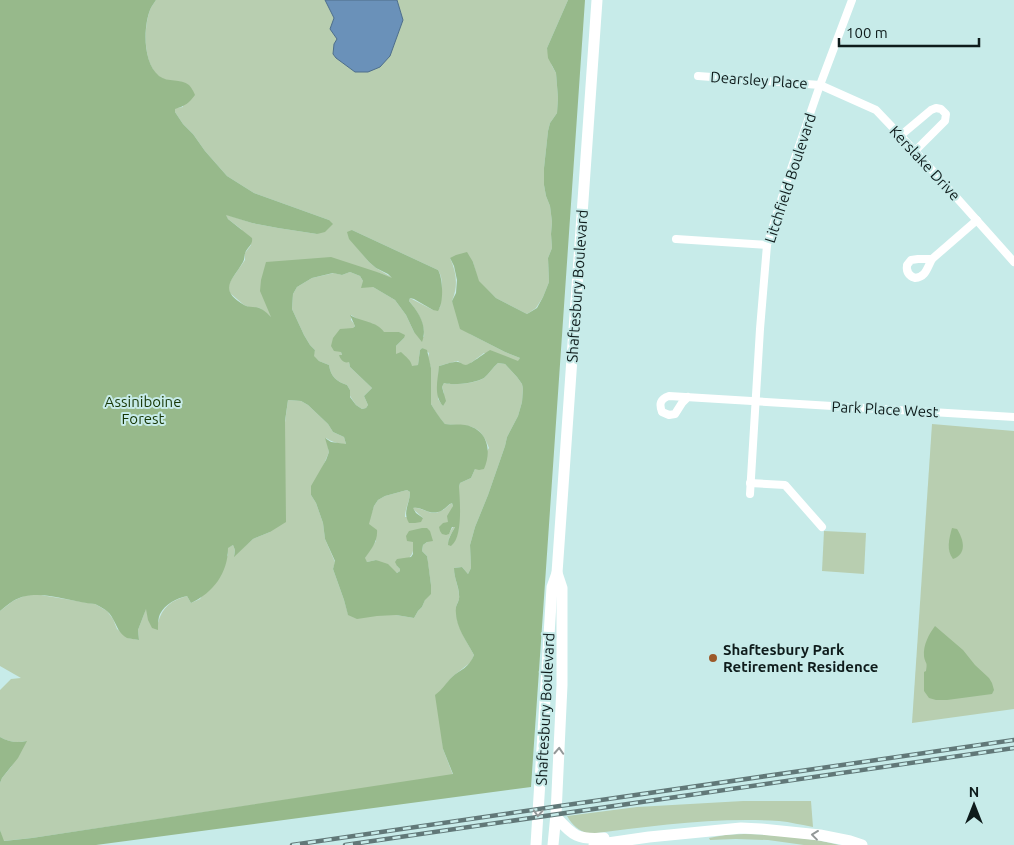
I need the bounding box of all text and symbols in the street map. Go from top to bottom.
scale bar [839,15,979,47]
text: 100 m [846,24,888,41]
street label: Dearsley Place [710,68,808,92]
street label: Litchfield Boulevard [761,111,819,245]
street label: Kerslake Drive [886,122,964,204]
street label: Shaftesbury Boulevard [563,209,591,363]
park label: Assiniboine Forest [105,393,181,427]
street label: Park Place West [831,398,939,420]
street label: Shaftesbury Boulevard [533,632,557,786]
place label: Shaftesbury Park Retirement Residence [723,641,878,675]
marker: Shaftesbury Park Retirement Residence [707,652,719,664]
one-way arrow [553,746,564,754]
north arrow [949,780,999,830]
text: N [969,784,979,800]
one-way arrow [533,809,544,817]
one-way arrow [810,830,818,841]

